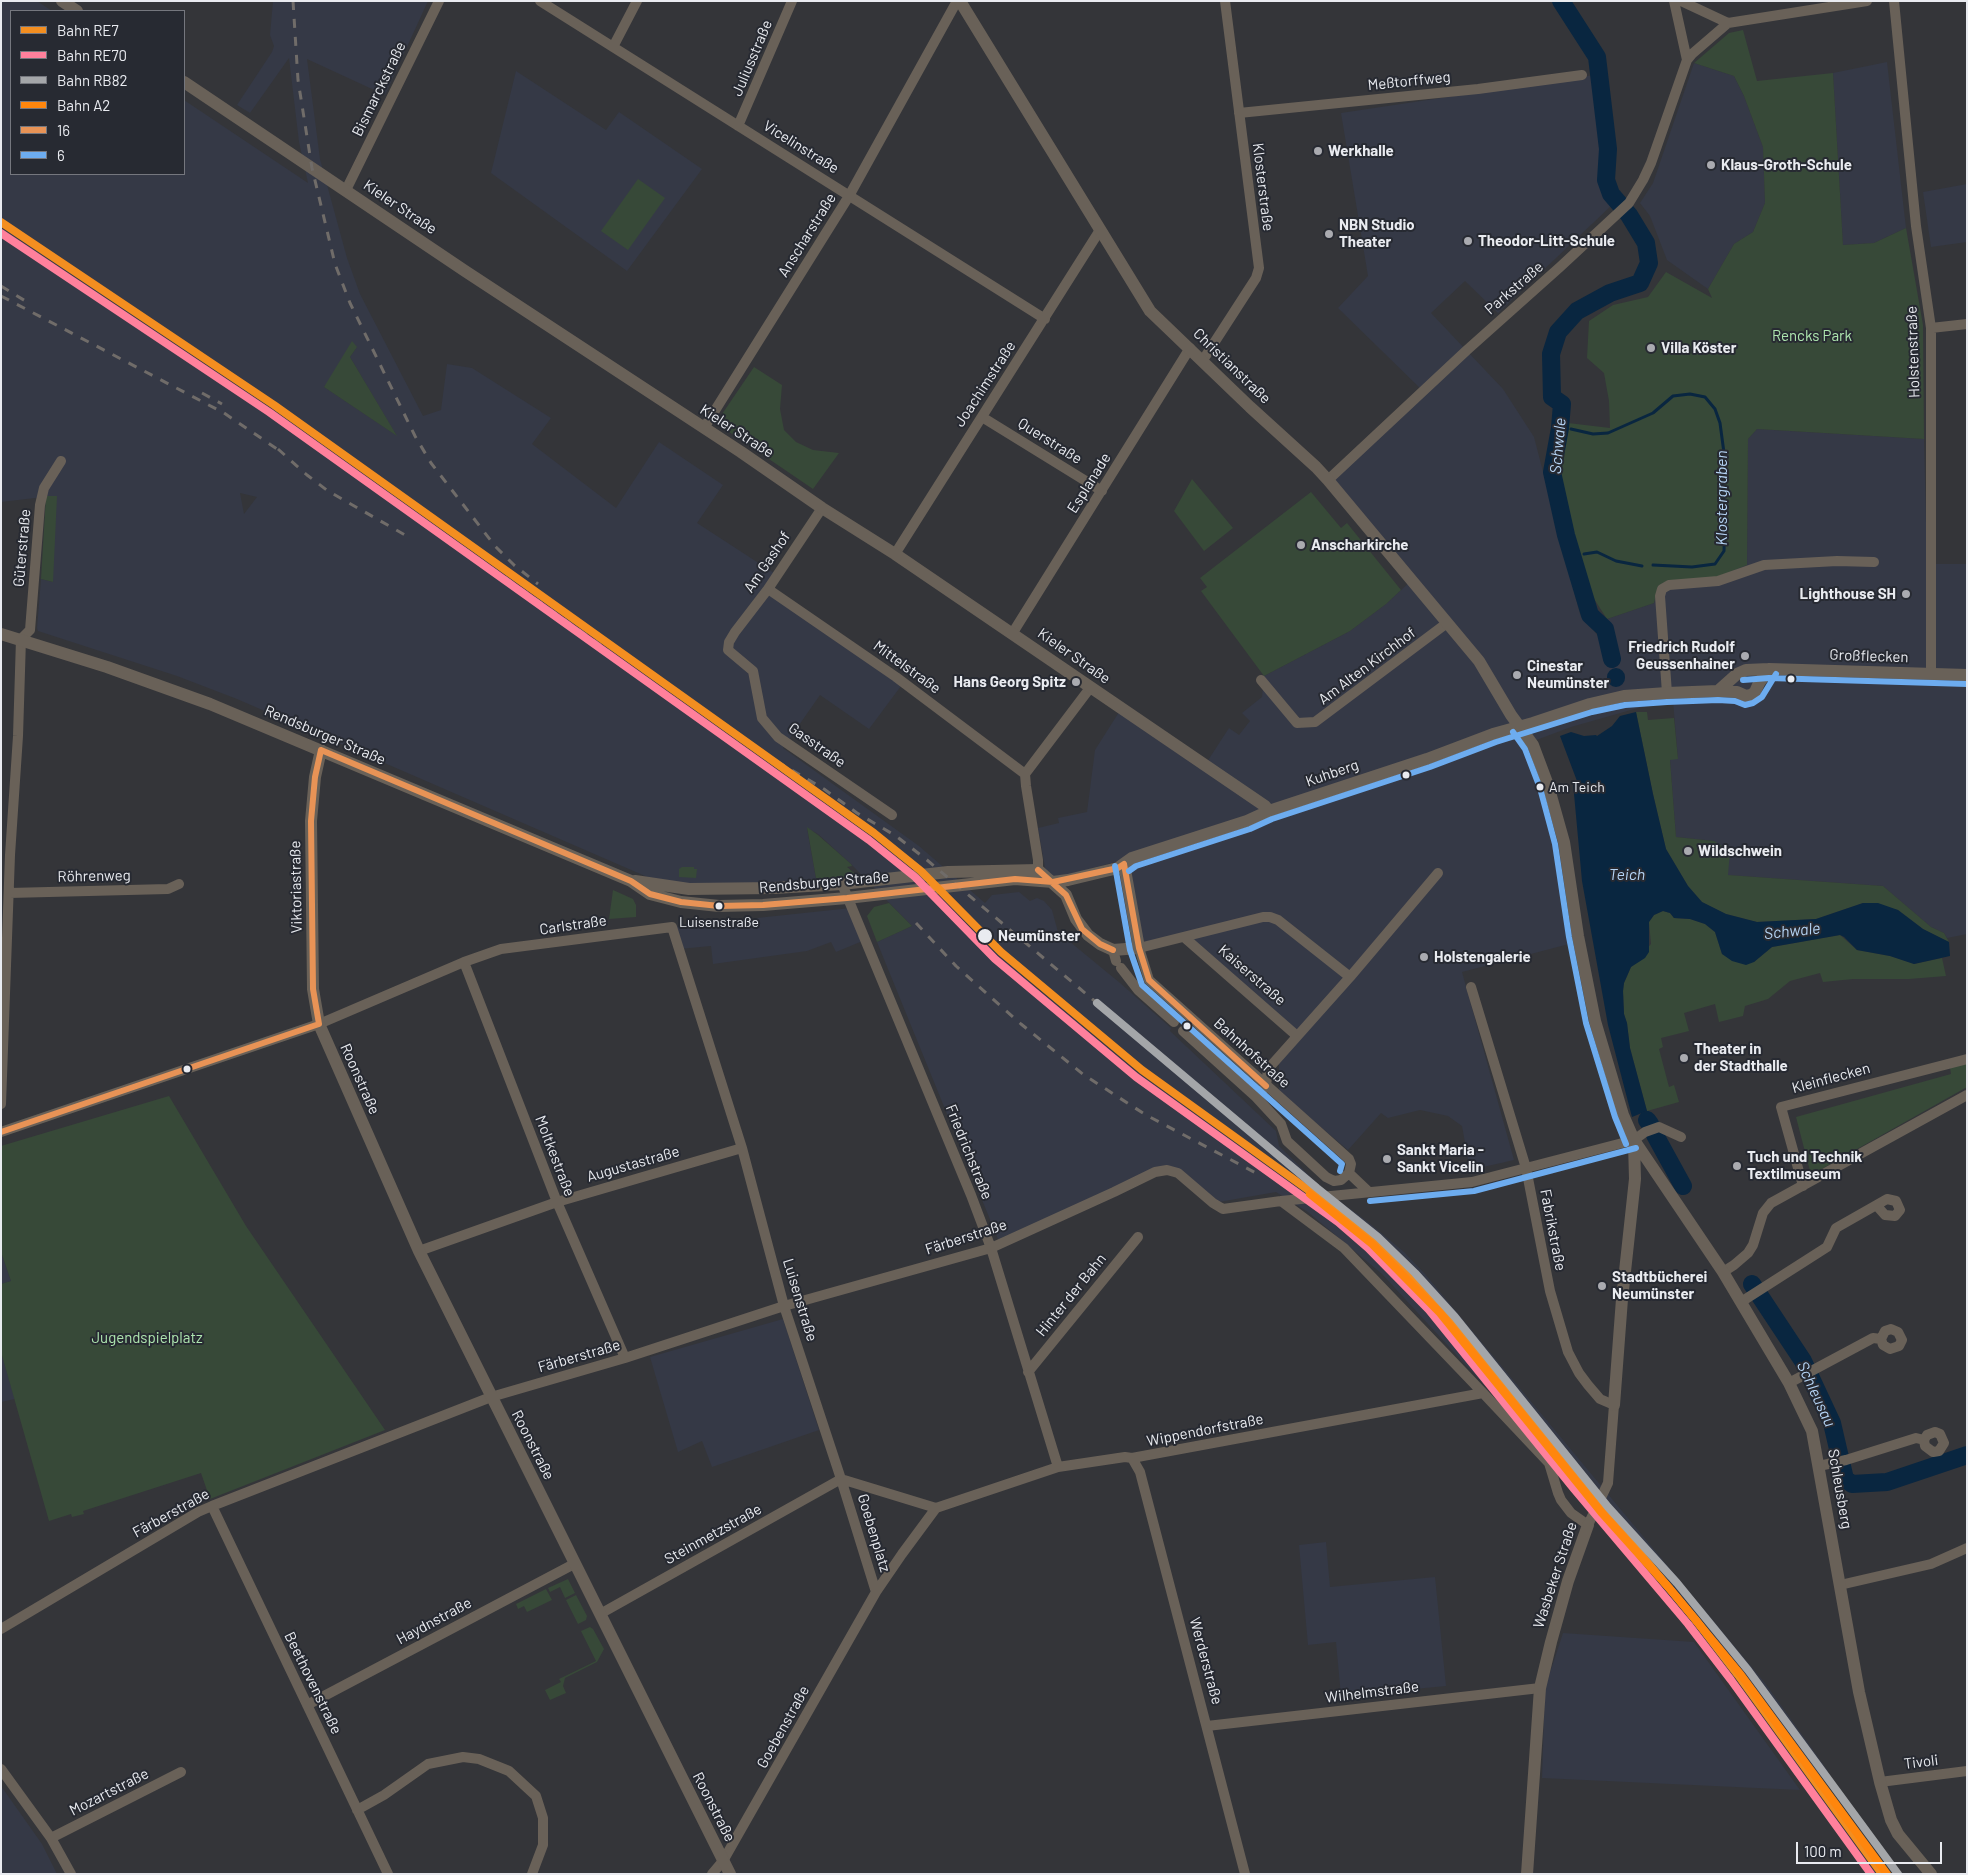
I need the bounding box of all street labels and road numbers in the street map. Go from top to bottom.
street label: Juliusstraße [728,17,776,99]
street label: Bismarckstraße [348,39,410,139]
street label: Meßtorffweg [1367,68,1451,94]
street label: Vicelinstraße [760,117,842,177]
street label: Klosterstraße [1249,142,1277,232]
street label: Kieler Straße [360,176,440,238]
street label: Anscharstraße [774,190,840,280]
street label: Parkstraße [1481,258,1547,318]
street label: Holstenstraße [1902,306,1924,398]
street label: Christianstraße [1189,325,1275,407]
street label: Joachimstraße [951,338,1019,430]
street label: Kieler Straße [697,400,777,462]
street label: Querstraße [1015,414,1085,468]
street label: Esplanade [1063,450,1115,516]
street label: Güterstraße [10,508,34,588]
street label: Am Gashof [740,528,794,596]
street label: Kieler Straße [1034,624,1114,688]
street label: Am Alten Kirchhof [1315,624,1419,708]
street label: Mittelstraße [870,637,944,697]
street label: Großflecken [1829,646,1909,666]
street label: Rendsburger Straße [262,701,388,769]
street label: Gasstraße [785,719,849,771]
street label: Kuhberg [1303,756,1361,790]
street label: Viktoriastraße [286,841,306,933]
street label: Röhrenweg [57,866,131,886]
street label: Rendsburger Straße [758,867,890,897]
street label: Carlstraße [538,911,608,939]
street label: Kaiserstraße [1215,941,1289,1009]
street label: Bahnhofstraße [1210,1014,1294,1092]
street label: Roonstraße [336,1041,384,1117]
street label: Kleinflecken [1790,1059,1872,1097]
street label: Friedrichstraße [942,1102,996,1202]
street label: Moltkestraße [531,1113,579,1199]
street label: Augustastraße [585,1142,681,1186]
street label: Fabrikstraße [1536,1188,1570,1272]
street label: Färberstraße [923,1215,1009,1259]
street label: Hinter der Bahn [1032,1250,1110,1340]
street label: Luisenstraße [779,1256,821,1344]
street label: Färberstraße [536,1336,622,1376]
street label: Roonstraße [508,1407,558,1483]
street label: Wippendorfstraße [1145,1410,1265,1450]
street label: Schleusberg [1824,1448,1856,1530]
street label: Färberstraße [130,1485,212,1541]
street label: Goebenplatz [854,1492,894,1574]
street label: Steinmetzstraße [661,1500,765,1568]
street label: Wasbeker Straße [1529,1520,1581,1630]
street label: Haydnstraße [393,1594,475,1648]
street label: Werderstraße [1186,1615,1226,1707]
street label: Beethovenstraße [280,1629,346,1737]
street label: Wilhelmstraße [1324,1677,1420,1707]
street label: Goebenstraße [753,1683,813,1771]
street label: Tivoli [1903,1751,1939,1773]
street label: Mozartstraße [66,1764,152,1820]
street label: Roonstraße [689,1769,739,1845]

